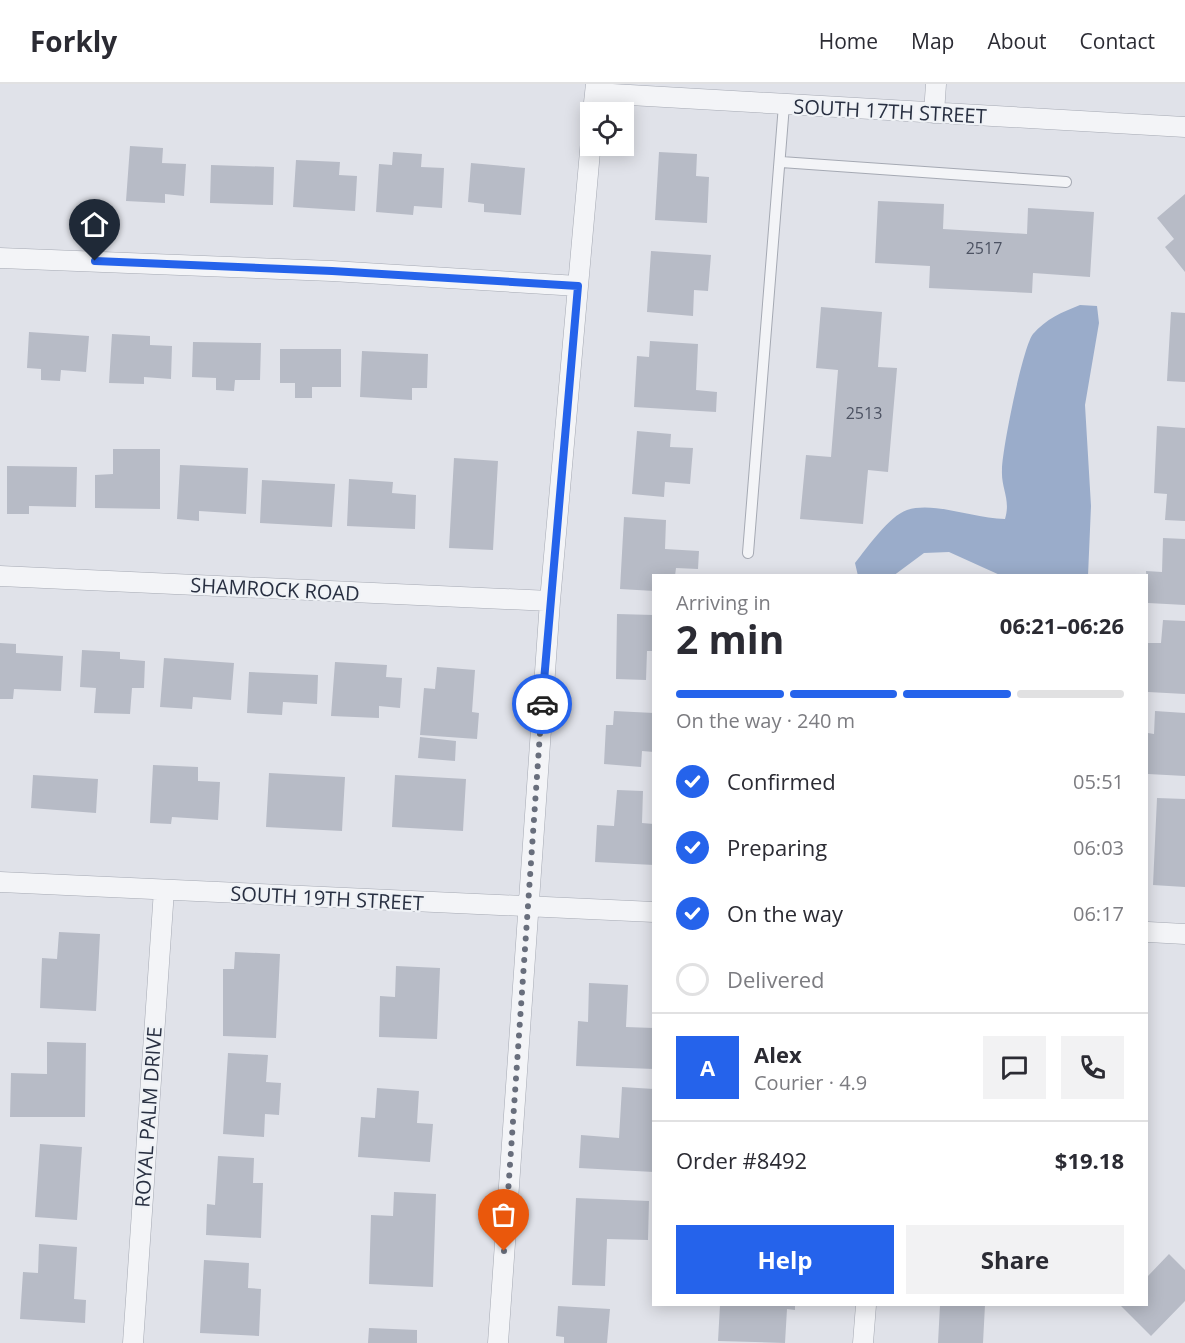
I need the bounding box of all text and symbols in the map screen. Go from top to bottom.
text: Forkly [30,22,117,60]
text: Home [819,27,878,55]
text: Map [911,27,954,55]
text: About [987,27,1047,55]
text: Contact [1080,27,1155,55]
street label: SOUTH 17TH STREET [793,92,987,130]
map controls [580,102,634,156]
button: locate [580,102,634,156]
pin [69,199,120,261]
icon: home [78,208,111,241]
house number: 2517 [966,237,1002,259]
house number: 2513 [846,402,882,424]
street label: SHAMROCK ROAD [190,571,360,607]
text: Arriving in [676,589,771,616]
text: 06:21–06:26 [1000,610,1124,640]
text: 2 min [676,612,784,665]
courier [512,674,572,734]
icon: car [526,688,559,721]
text: On the way · 240 m [676,707,855,734]
icon: check [676,765,709,798]
text: Confirmed [727,766,836,796]
text: 05:51 [1073,768,1124,795]
icon: check [676,831,709,864]
text: Preparing [727,832,827,862]
text: 06:03 [1073,834,1124,861]
street label: SOUTH 19TH STREET [230,879,424,917]
icon: check [676,897,709,930]
text: On the way [727,898,843,928]
text: 06:17 [1073,900,1124,927]
text: Delivered [727,964,825,994]
street label: ROYAL PALM DRIVE [128,1026,168,1208]
button: chat [983,1036,1046,1099]
button: phone [1061,1036,1124,1099]
text: Alex [754,1039,802,1069]
text: A [700,1052,715,1082]
text: Courier · 4.9 [754,1069,867,1096]
text: Order #8492 [676,1145,807,1175]
text: $19.18 [1055,1145,1124,1175]
pin [478,1189,529,1251]
icon: bag [487,1198,520,1231]
button: Help [676,1225,894,1294]
button: Share [906,1225,1124,1294]

